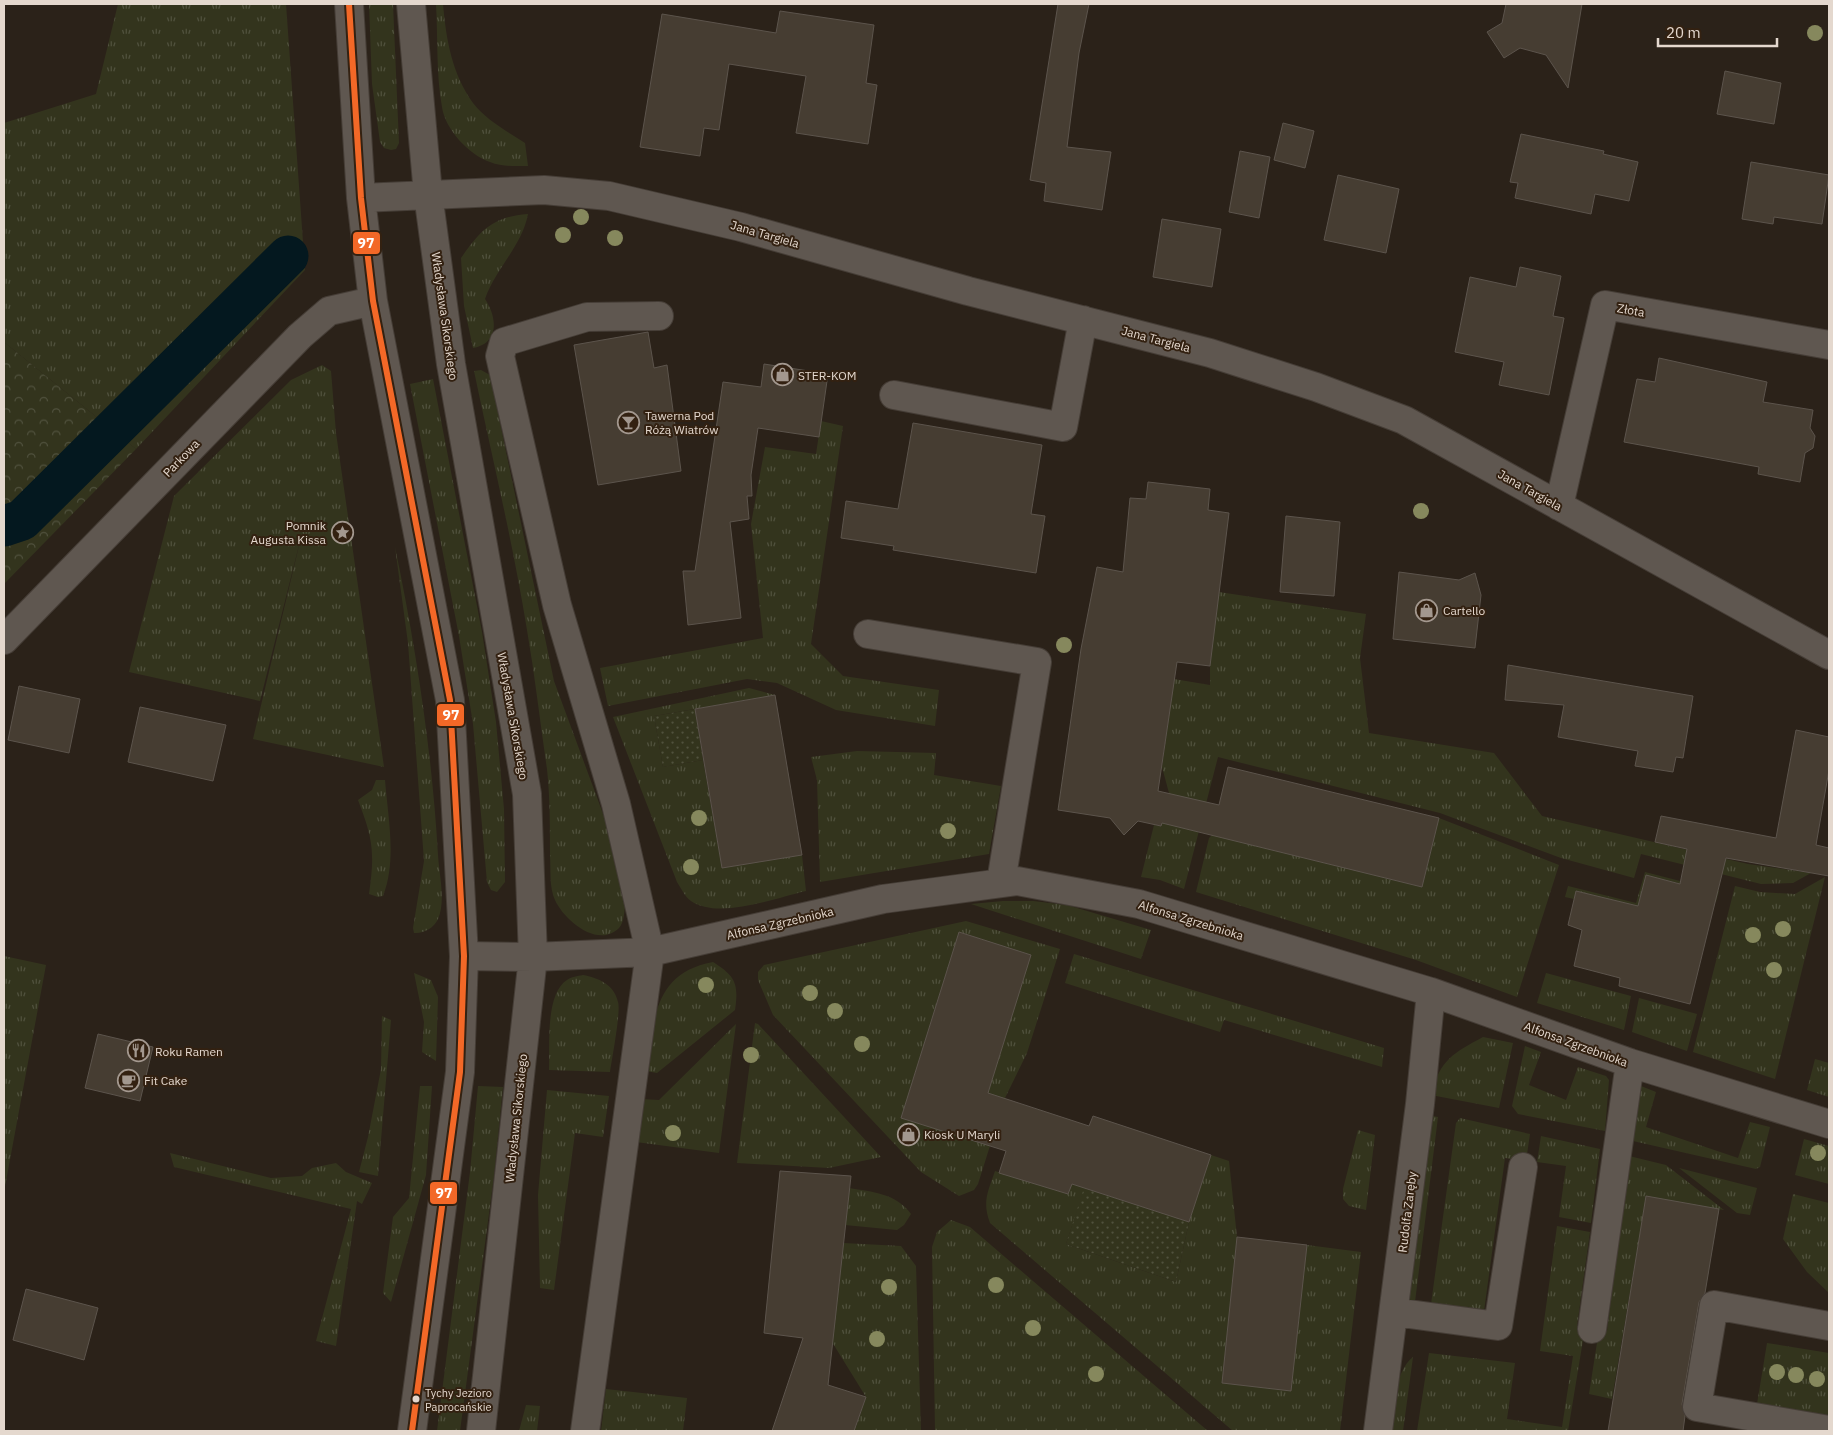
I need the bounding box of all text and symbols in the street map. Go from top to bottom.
scale bar [1658,15,1777,47]
text: 20 m [1666,23,1701,42]
street label: Jana Targiela [729,217,802,251]
line badge: 97 [352,231,381,255]
text: 97 [358,234,374,252]
street label: Władysława Sikorskiego [429,251,461,381]
street label: Złota [1616,300,1646,320]
street label: Jana Targiela [1120,323,1193,356]
shop icon: STER-KOM [770,363,794,387]
place label: STER-KOM [798,368,857,383]
place label: Tawerna Pod Różą Wiatrów [645,408,719,437]
bar icon: Tawerna Pod Różą Wiatrów [617,410,641,434]
street label: Parkowa [160,436,203,480]
street label: Jana Targiela [1495,466,1565,514]
place label: Pomnik Augusta Kissa [251,518,327,547]
place icon: Pomnik Augusta Kissa [330,520,354,544]
shop icon: Cartello [1415,598,1439,622]
place label: Cartello [1443,603,1486,618]
street label: Władysława Sikorskiego [494,651,532,781]
line badge: 97 [436,703,465,727]
text: 97 [443,706,459,724]
street label: Alfonsa Zgrzebnioka [1137,897,1246,943]
street label: Alfonsa Zgrzebnioka [725,903,836,943]
street label: Alfonsa Zgrzebnioka [1522,1018,1630,1070]
restaurant icon: Roku Ramen [127,1039,151,1063]
place label: Roku Ramen [155,1044,223,1059]
street label: Władysława Sikorskiego [502,1053,530,1183]
cafe icon: Fit Cake [116,1068,140,1092]
place label: Fit Cake [144,1073,188,1088]
shop icon: Kiosk U Maryli [896,1122,920,1146]
place label: Kiosk U Maryli [924,1127,1000,1142]
street label: Rudolfa Zaręby [1395,1171,1419,1253]
line badge: 97 [429,1181,458,1205]
text: 97 [436,1184,452,1202]
place label: Tychy Jezioro Paprocańskie [425,1386,492,1414]
marker: Tychy Jezioro Paprocańskie [411,1394,421,1404]

